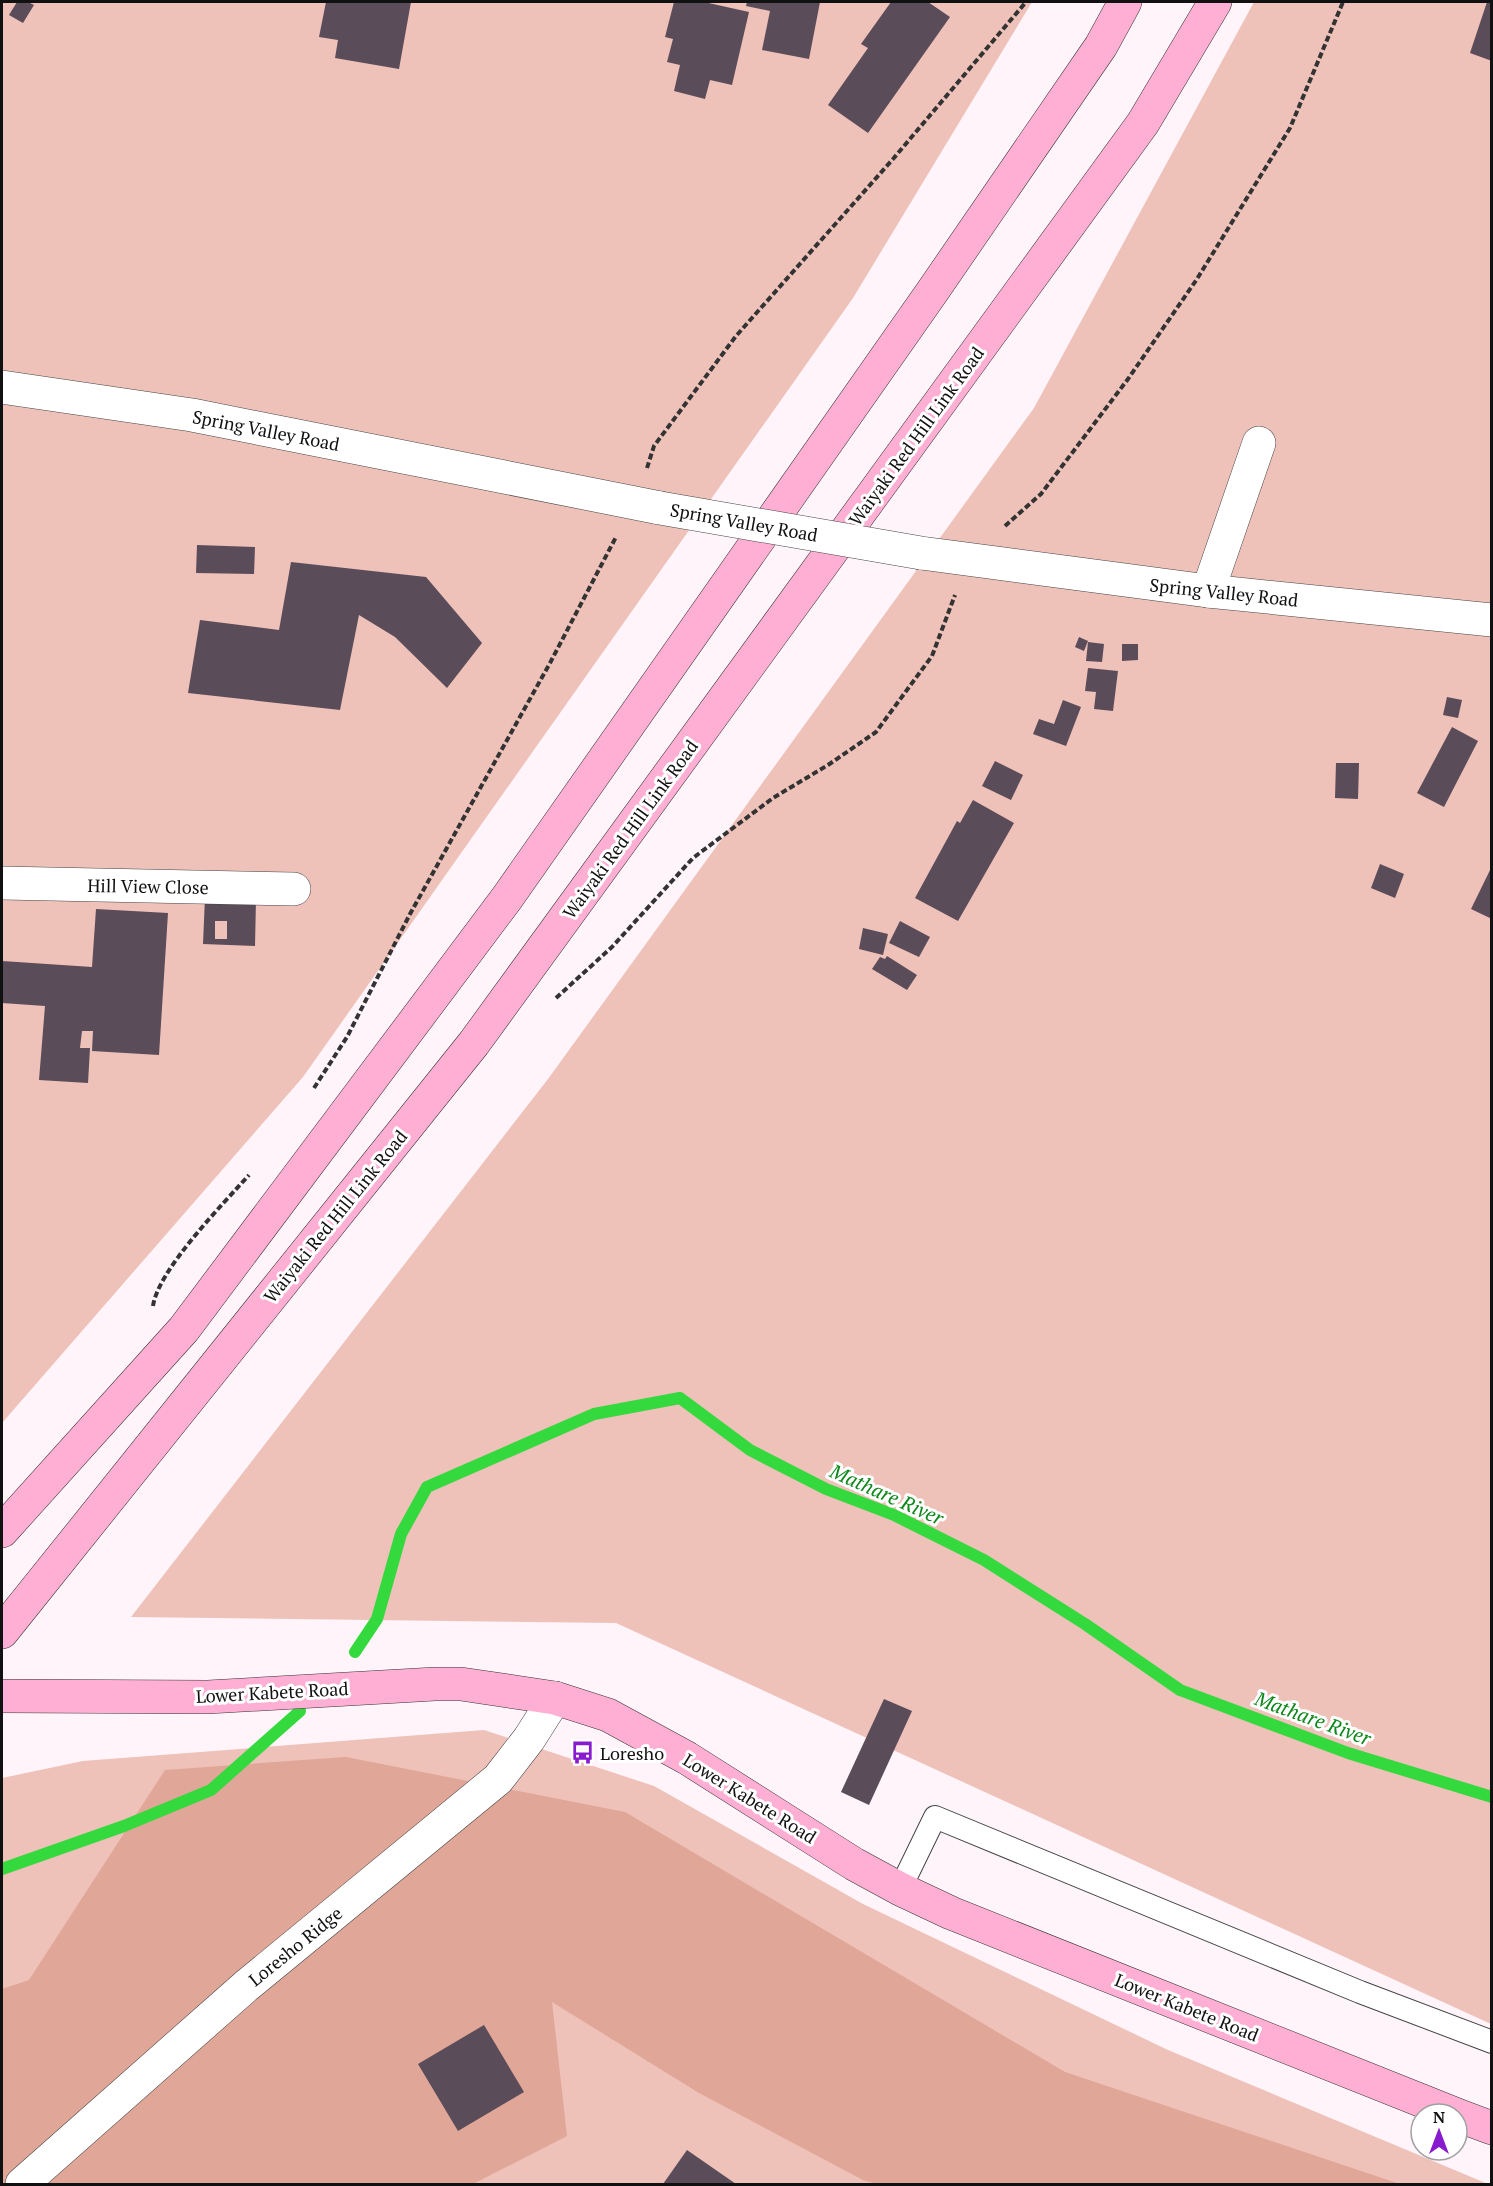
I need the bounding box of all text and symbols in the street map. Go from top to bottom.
street label: Waiyaki Red Hill Link Road [843,342,989,530]
street label: Spring Valley Road [190,404,342,456]
street label: Spring Valley Road [668,497,820,547]
street label: Spring Valley Road [1148,572,1300,612]
street label: Waiyaki Red Hill Link Road [557,735,703,923]
street label: Hill View Close [87,873,209,899]
street label: Waiyaki Red Hill Link Road [258,1125,412,1307]
water label: Mathare River [825,1457,949,1532]
street label: Lower Kabete Road [195,1676,349,1708]
water label: Mathare River [1250,1684,1376,1752]
bus stop icon: Loresho [569,1740,595,1766]
place label: Loresho [600,1741,664,1765]
street label: Lower Kabete Road [679,1747,821,1849]
street label: Loresho Ridge [243,1901,347,1991]
street label: Lower Kabete Road [1112,1967,1262,2047]
north arrow [1409,2102,1469,2162]
text: N [1433,2106,1445,2128]

